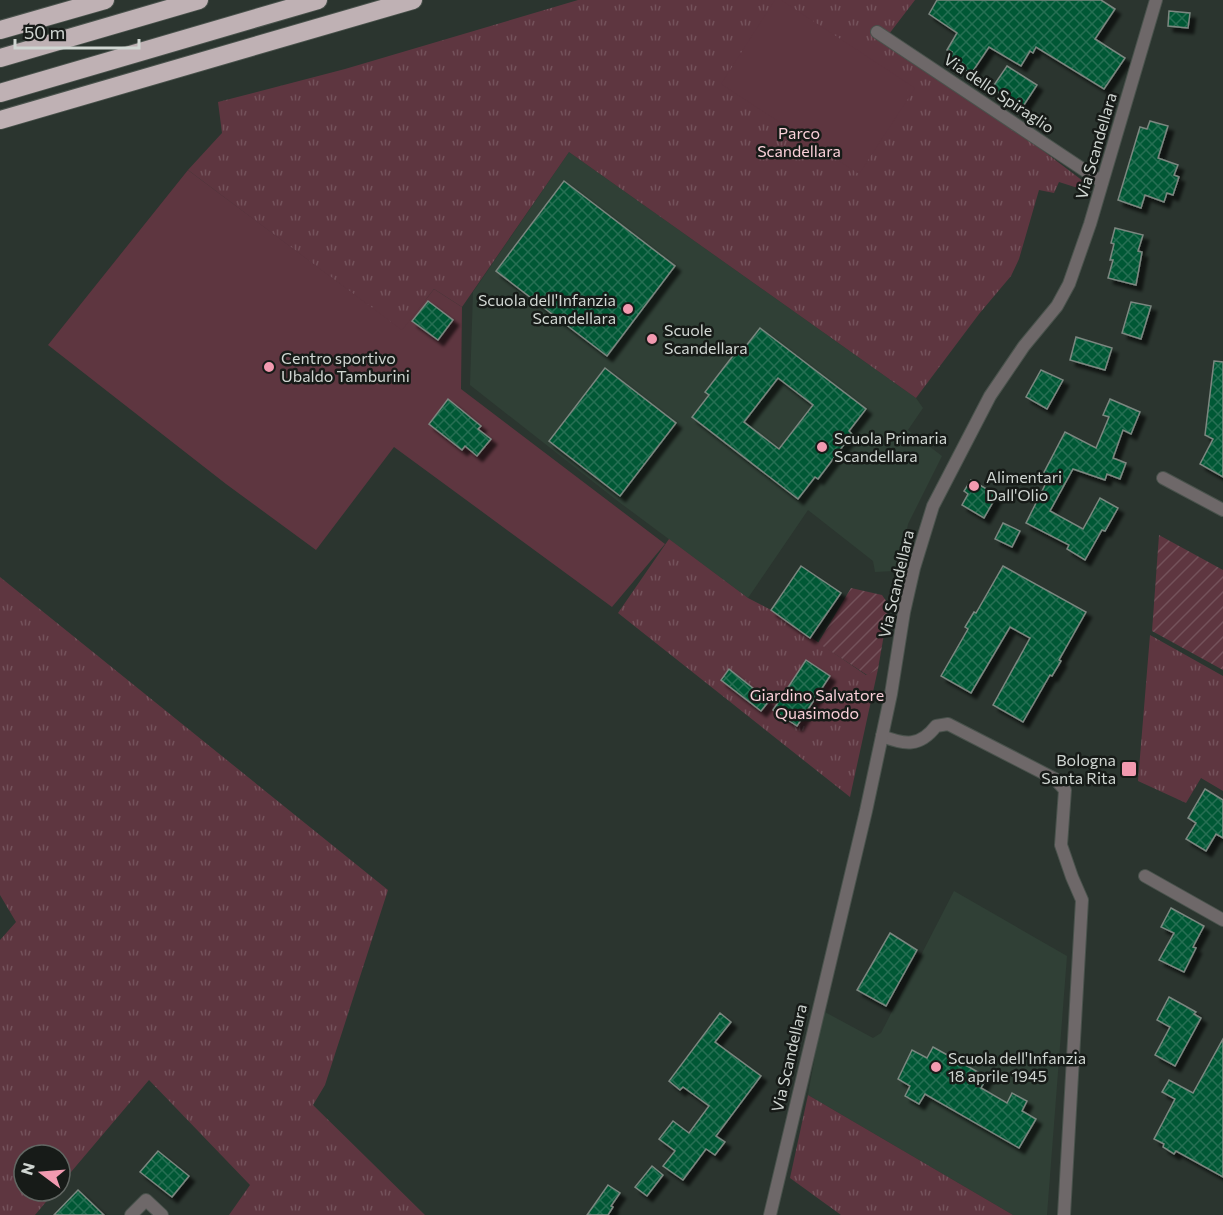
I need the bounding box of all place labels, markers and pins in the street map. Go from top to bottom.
place label: Scuola dell'Infanzia Scandellara [478,290,616,327]
marker: Scuola dell'Infanzia Scandellara [621,302,635,316]
place label: Scuole Scandellara [664,320,748,357]
marker: Scuole Scandellara [645,332,659,346]
place label: Centro sportivo Ubaldo Tamburini [281,348,410,385]
marker: Centro sportivo Ubaldo Tamburini [262,360,276,374]
place label: Scuola Primaria Scandellara [834,428,947,465]
marker: Scuola Primaria Scandellara [815,440,829,454]
place label: Alimentari Dall'Olio [986,467,1062,504]
marker: Alimentari Dall'Olio [967,479,981,493]
place label: Bologna Santa Rita [1041,750,1116,787]
marker: Bologna Santa Rita [1120,760,1138,778]
place label: Scuola dell'Infanzia 18 aprile 1945 [948,1048,1086,1085]
marker: Scuola dell'Infanzia 18 aprile 1945 [929,1060,943,1074]

